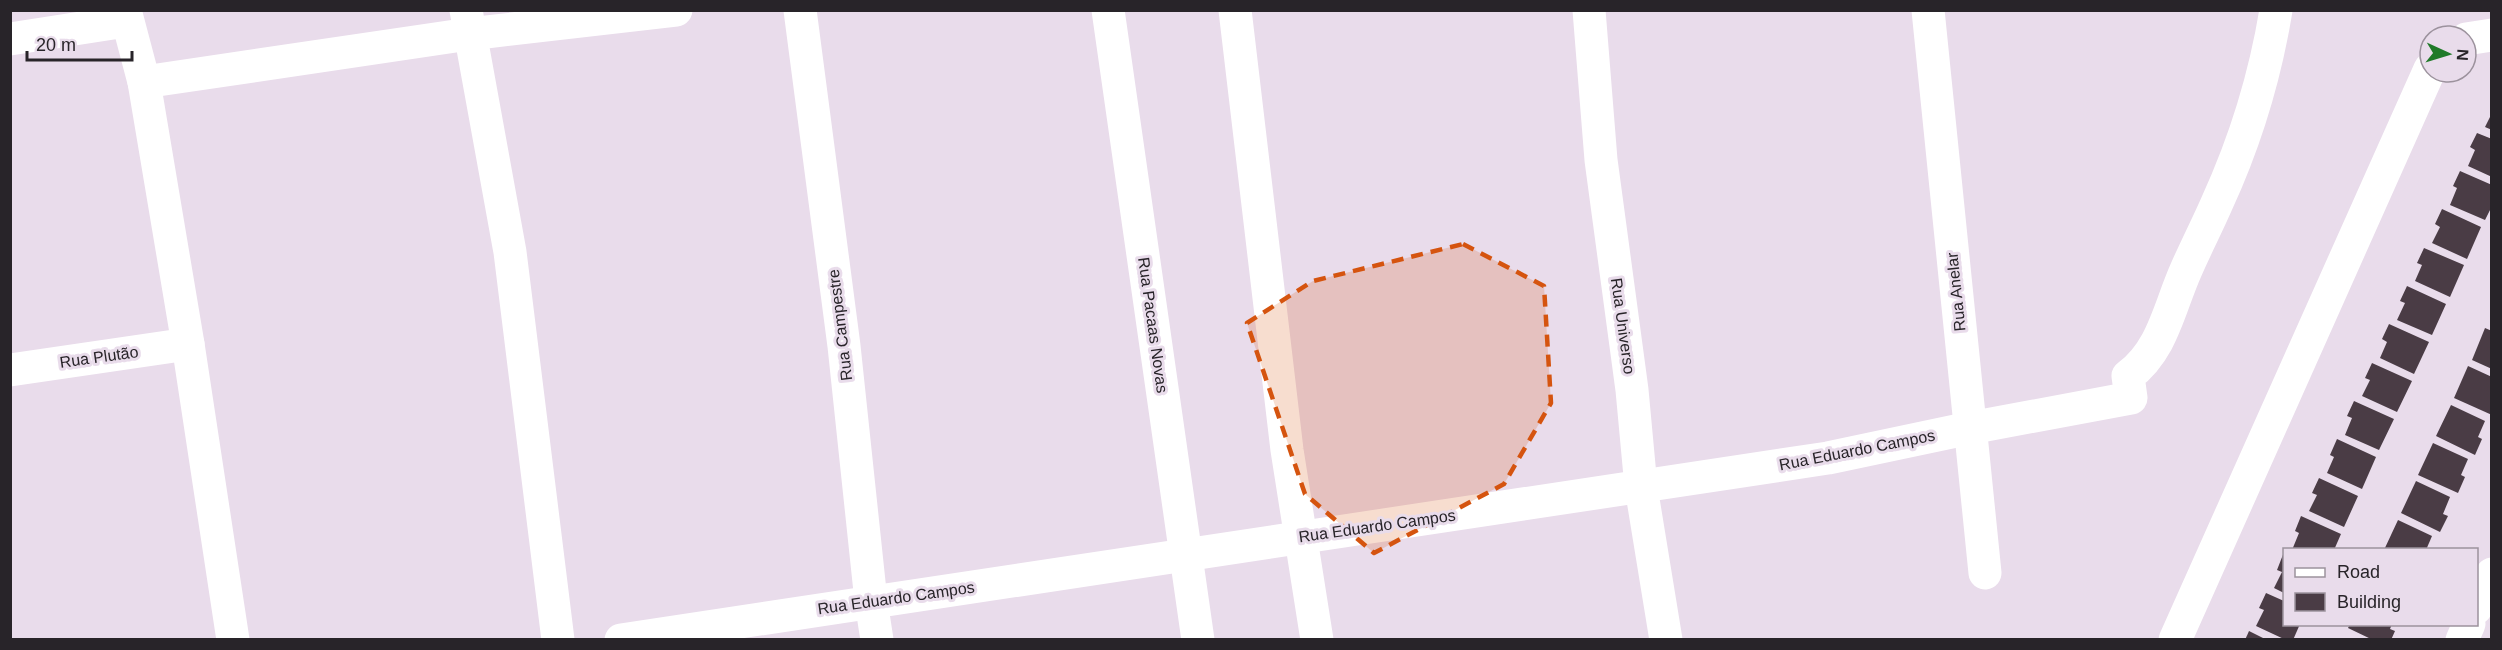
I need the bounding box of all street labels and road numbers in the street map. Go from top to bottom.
street label: Rua Anelar [1943,251,1969,332]
street label: Rua Pacaas Novas [1135,256,1171,394]
street label: Rua Campestre [825,268,855,382]
street label: Rua Universo [1608,277,1638,375]
street label: Rua Plutão [59,343,139,371]
street label: Rua Eduardo Campos [1778,427,1936,473]
street label: Rua Eduardo Campos [1297,507,1457,545]
street label: Rua Eduardo Campos [816,579,976,617]

